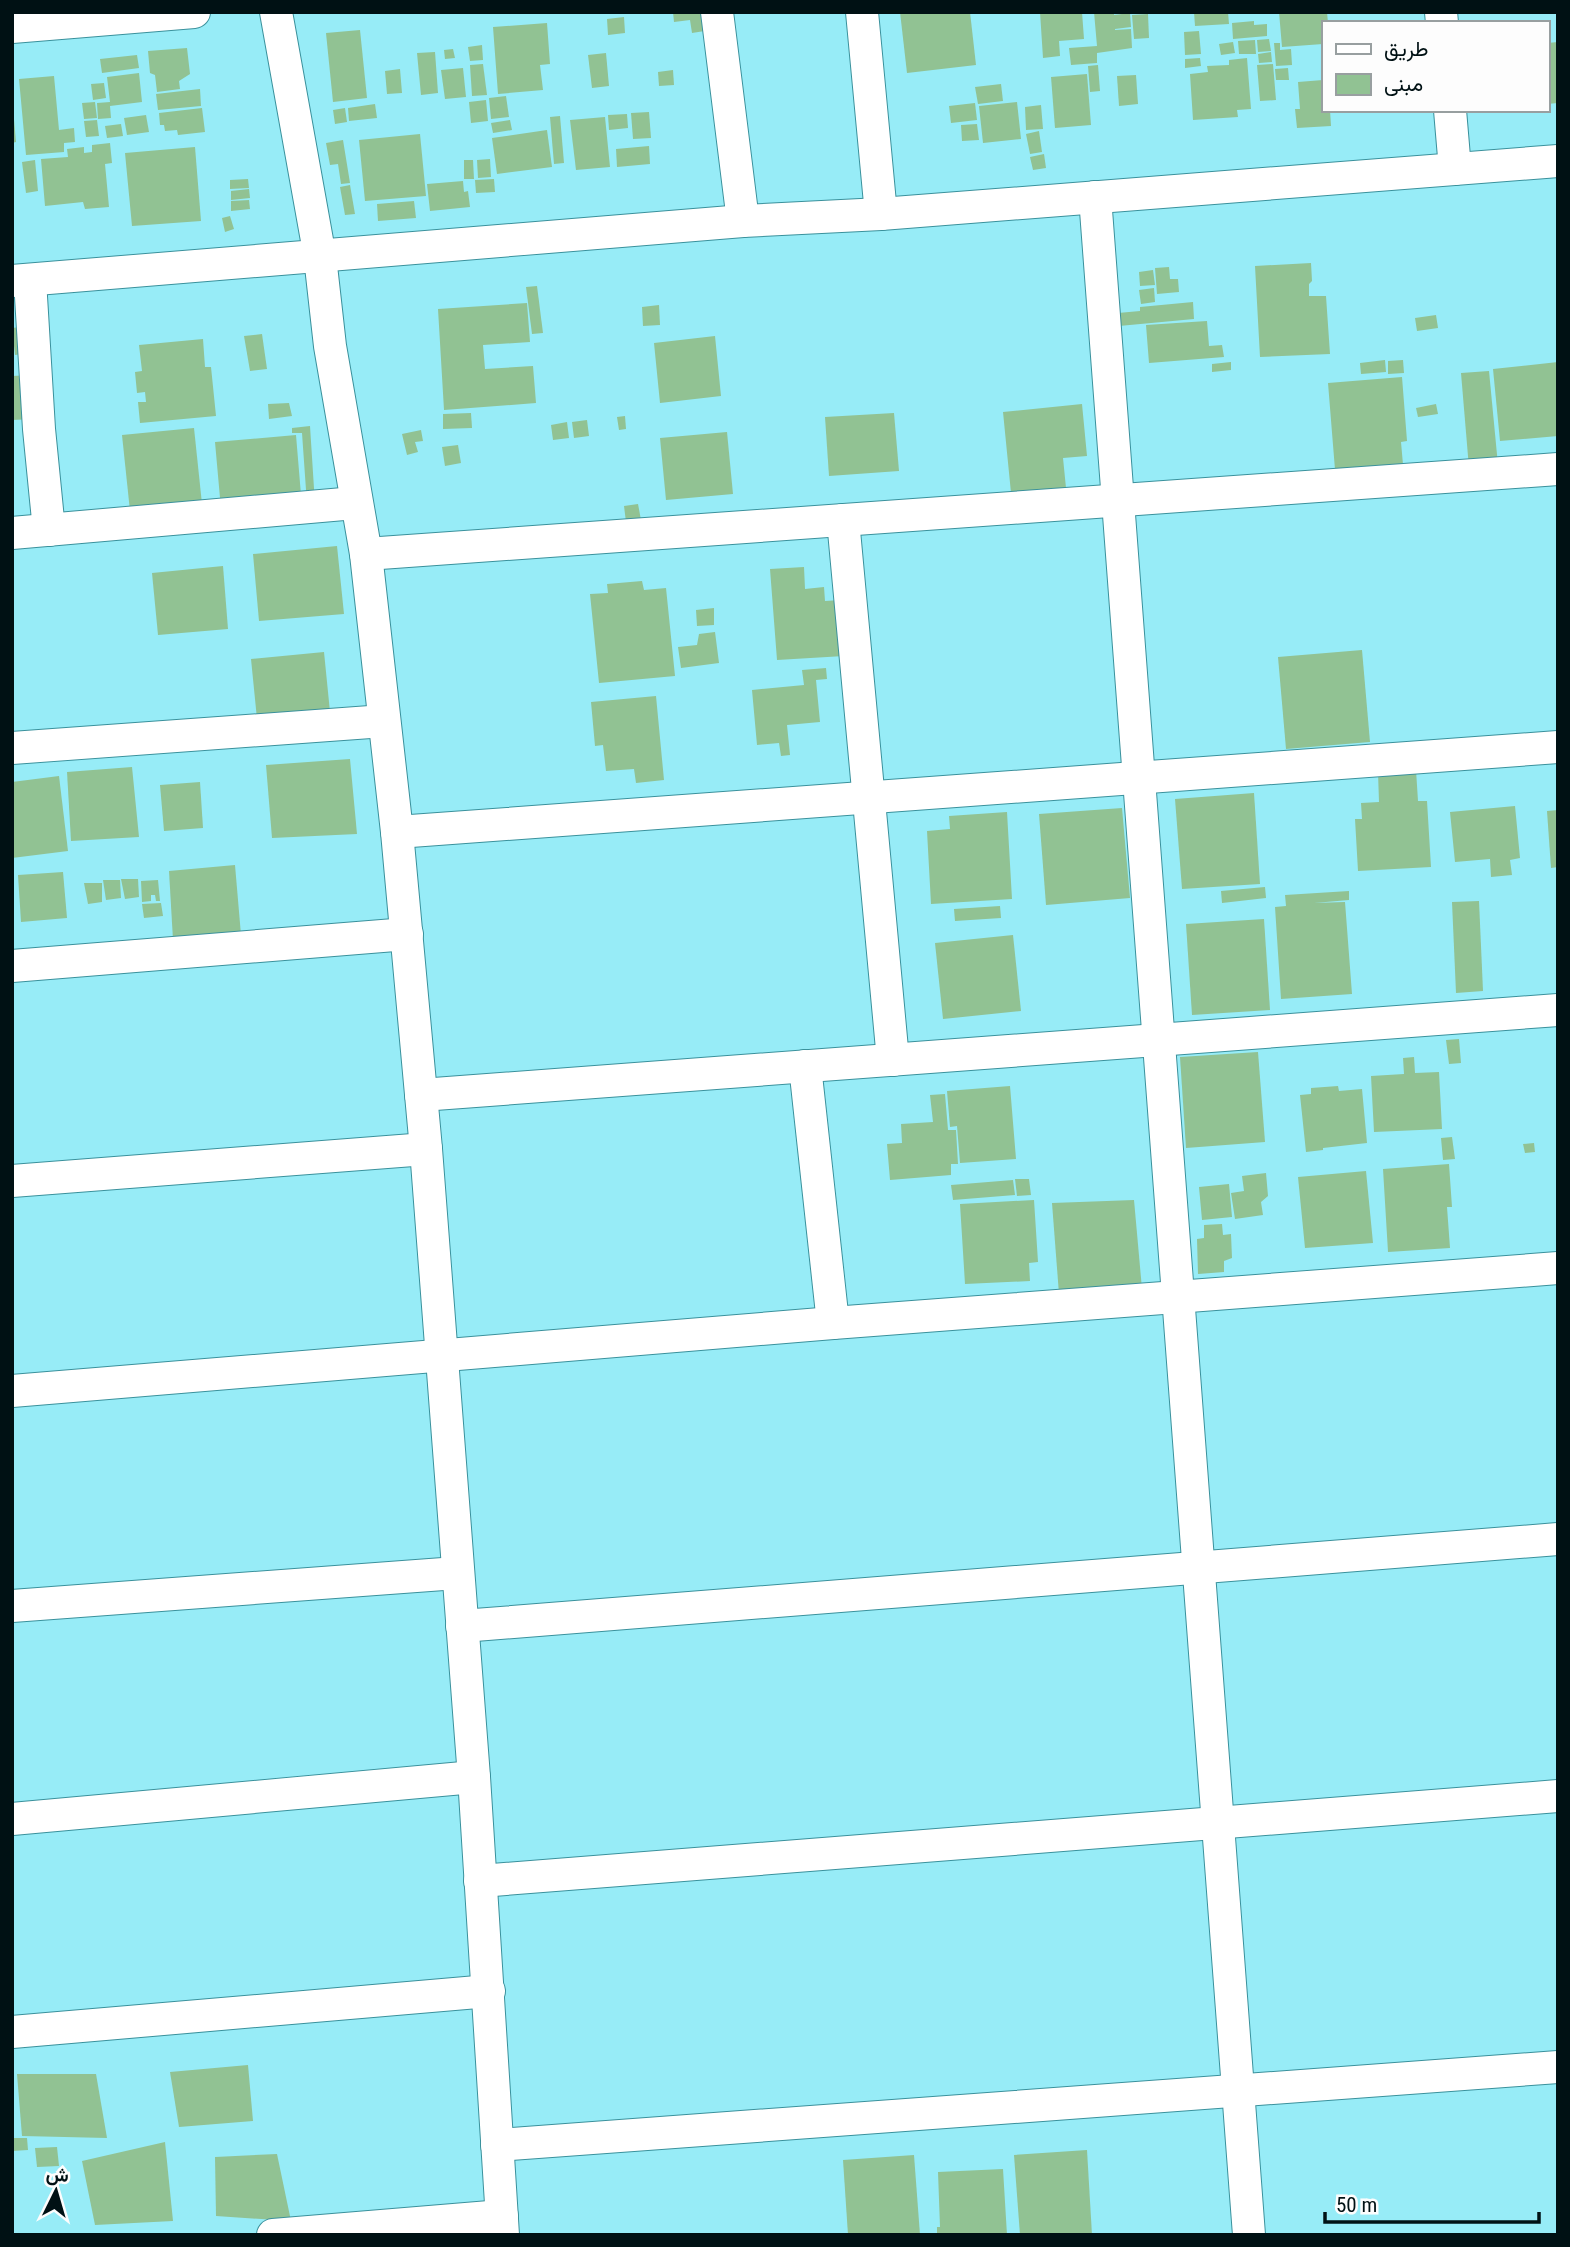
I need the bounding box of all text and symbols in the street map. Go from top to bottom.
legend [1322,21,1549,112]
text: طريق [1384,37,1429,62]
text: مبنى [1384,72,1423,96]
north arrow [21,2156,91,2226]
text: ش [45,2162,70,2187]
scale bar [1325,2180,1538,2224]
text: 50 m [1336,2193,1377,2217]

